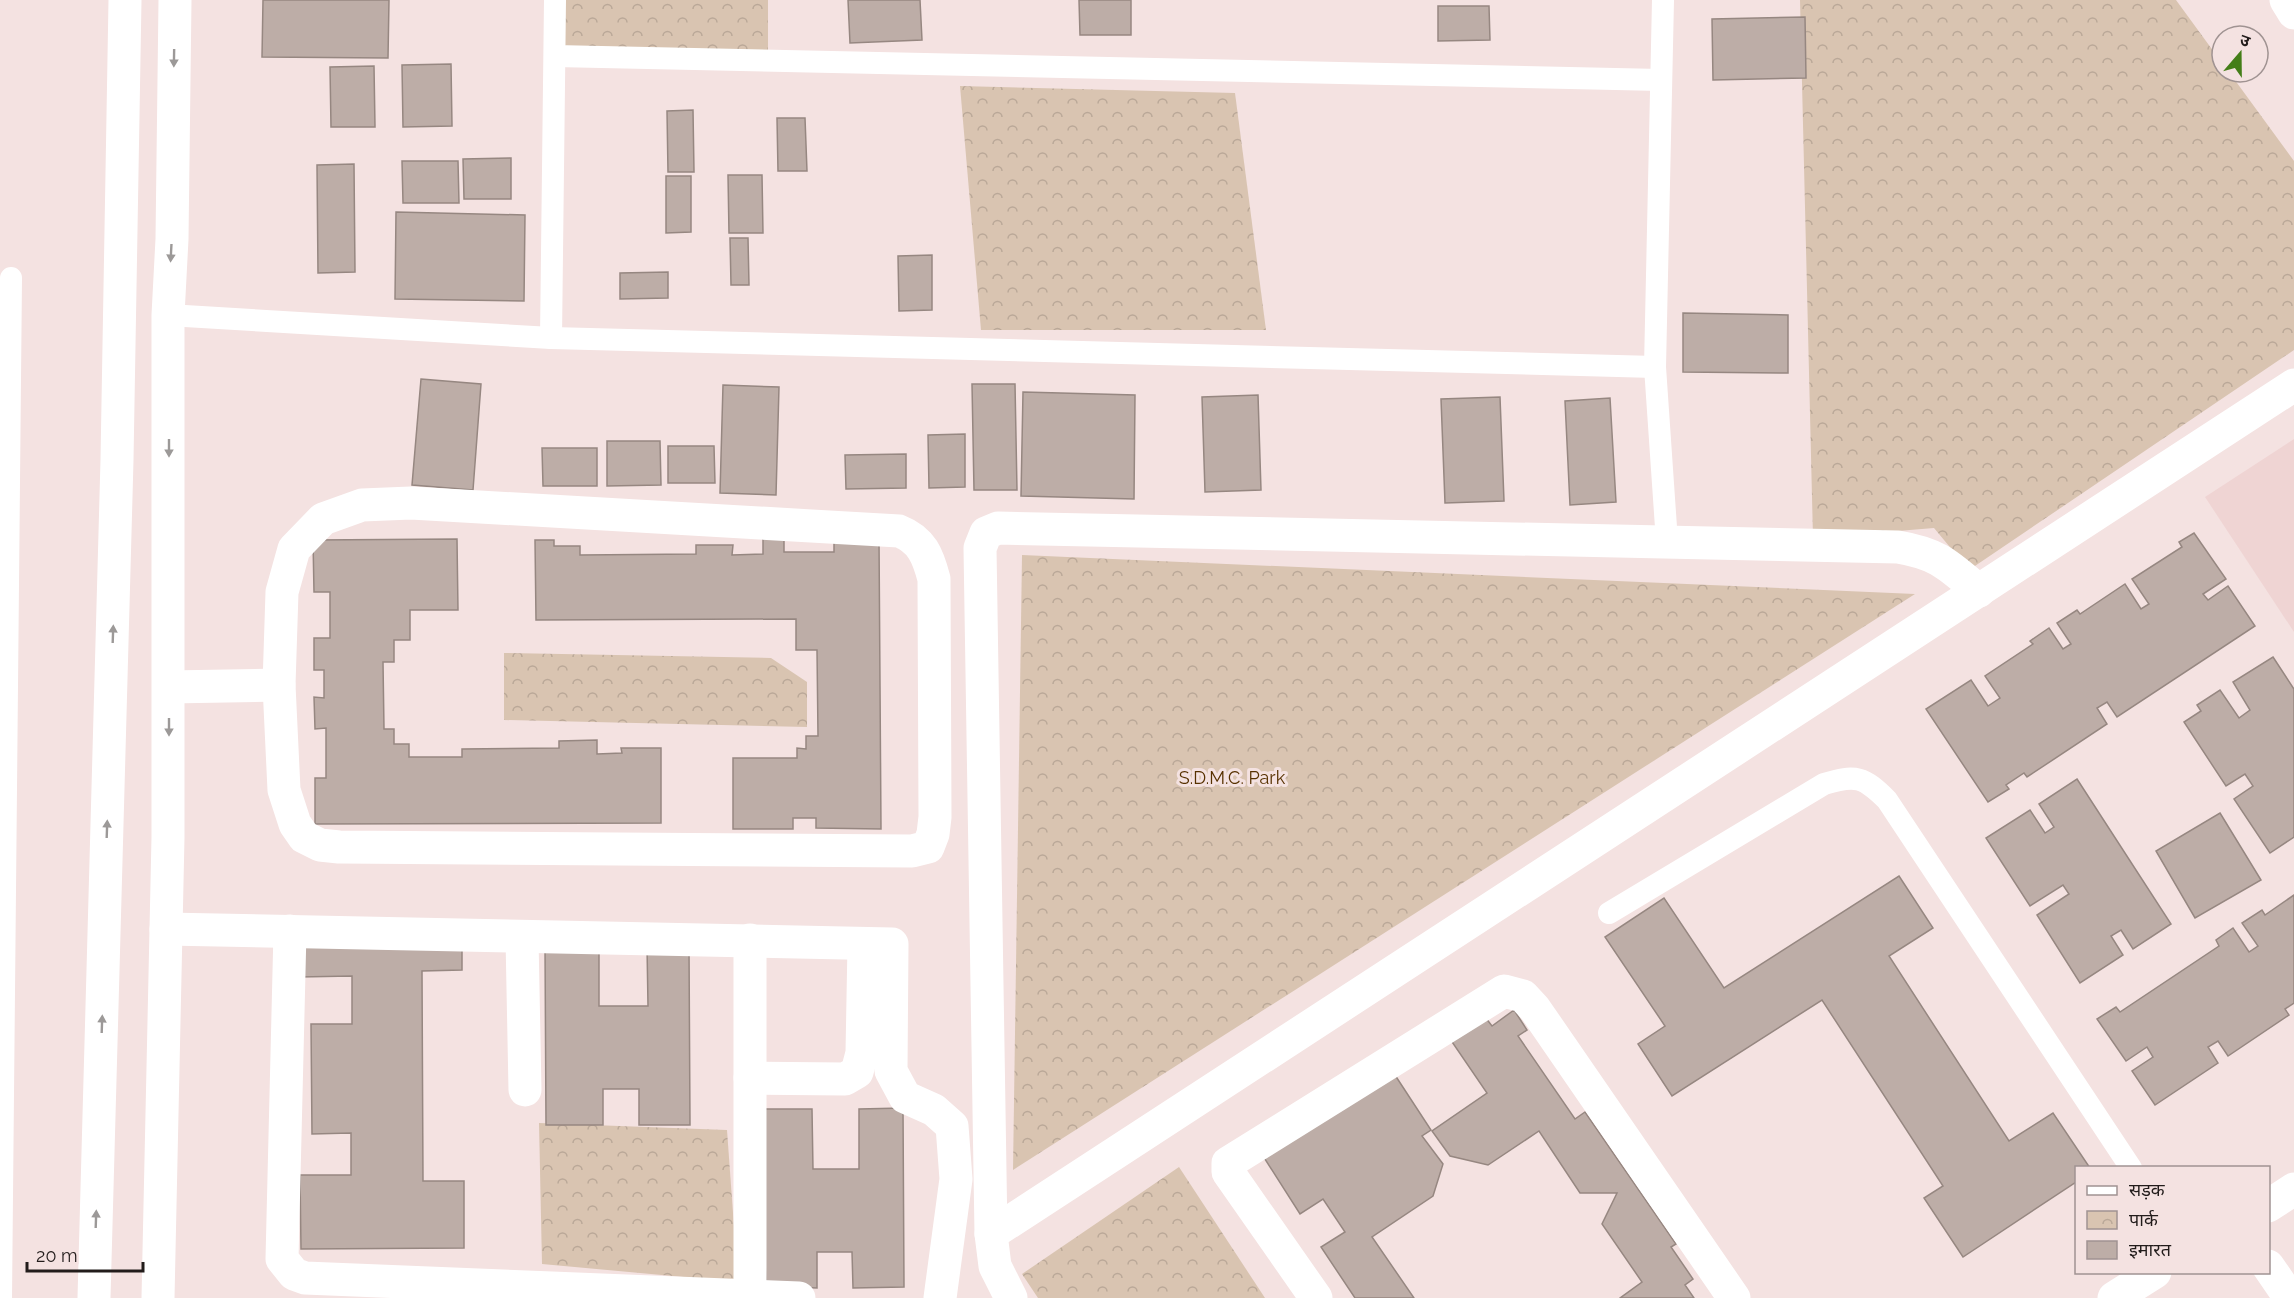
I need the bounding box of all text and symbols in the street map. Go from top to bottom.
north arrow [2210,24,2270,84]
text: उ [2237,30,2253,51]
one-way arrow [169,49,179,68]
one-way arrow [167,244,176,263]
one-way arrow [164,439,174,458]
one-way arrow [108,624,117,643]
one-way arrow [164,718,174,737]
park label: S.D.M.C. Park [1179,767,1286,788]
one-way arrow [102,819,112,838]
one-way arrow [97,1014,106,1033]
legend [2075,1166,2270,1274]
text: सड़क [2129,1179,2166,1200]
one-way arrow [92,1209,101,1228]
text: पार्क [2129,1209,2159,1230]
scale bar [27,1235,142,1273]
text: इमारत [2129,1239,2172,1260]
text: 20 m [36,1245,78,1266]

